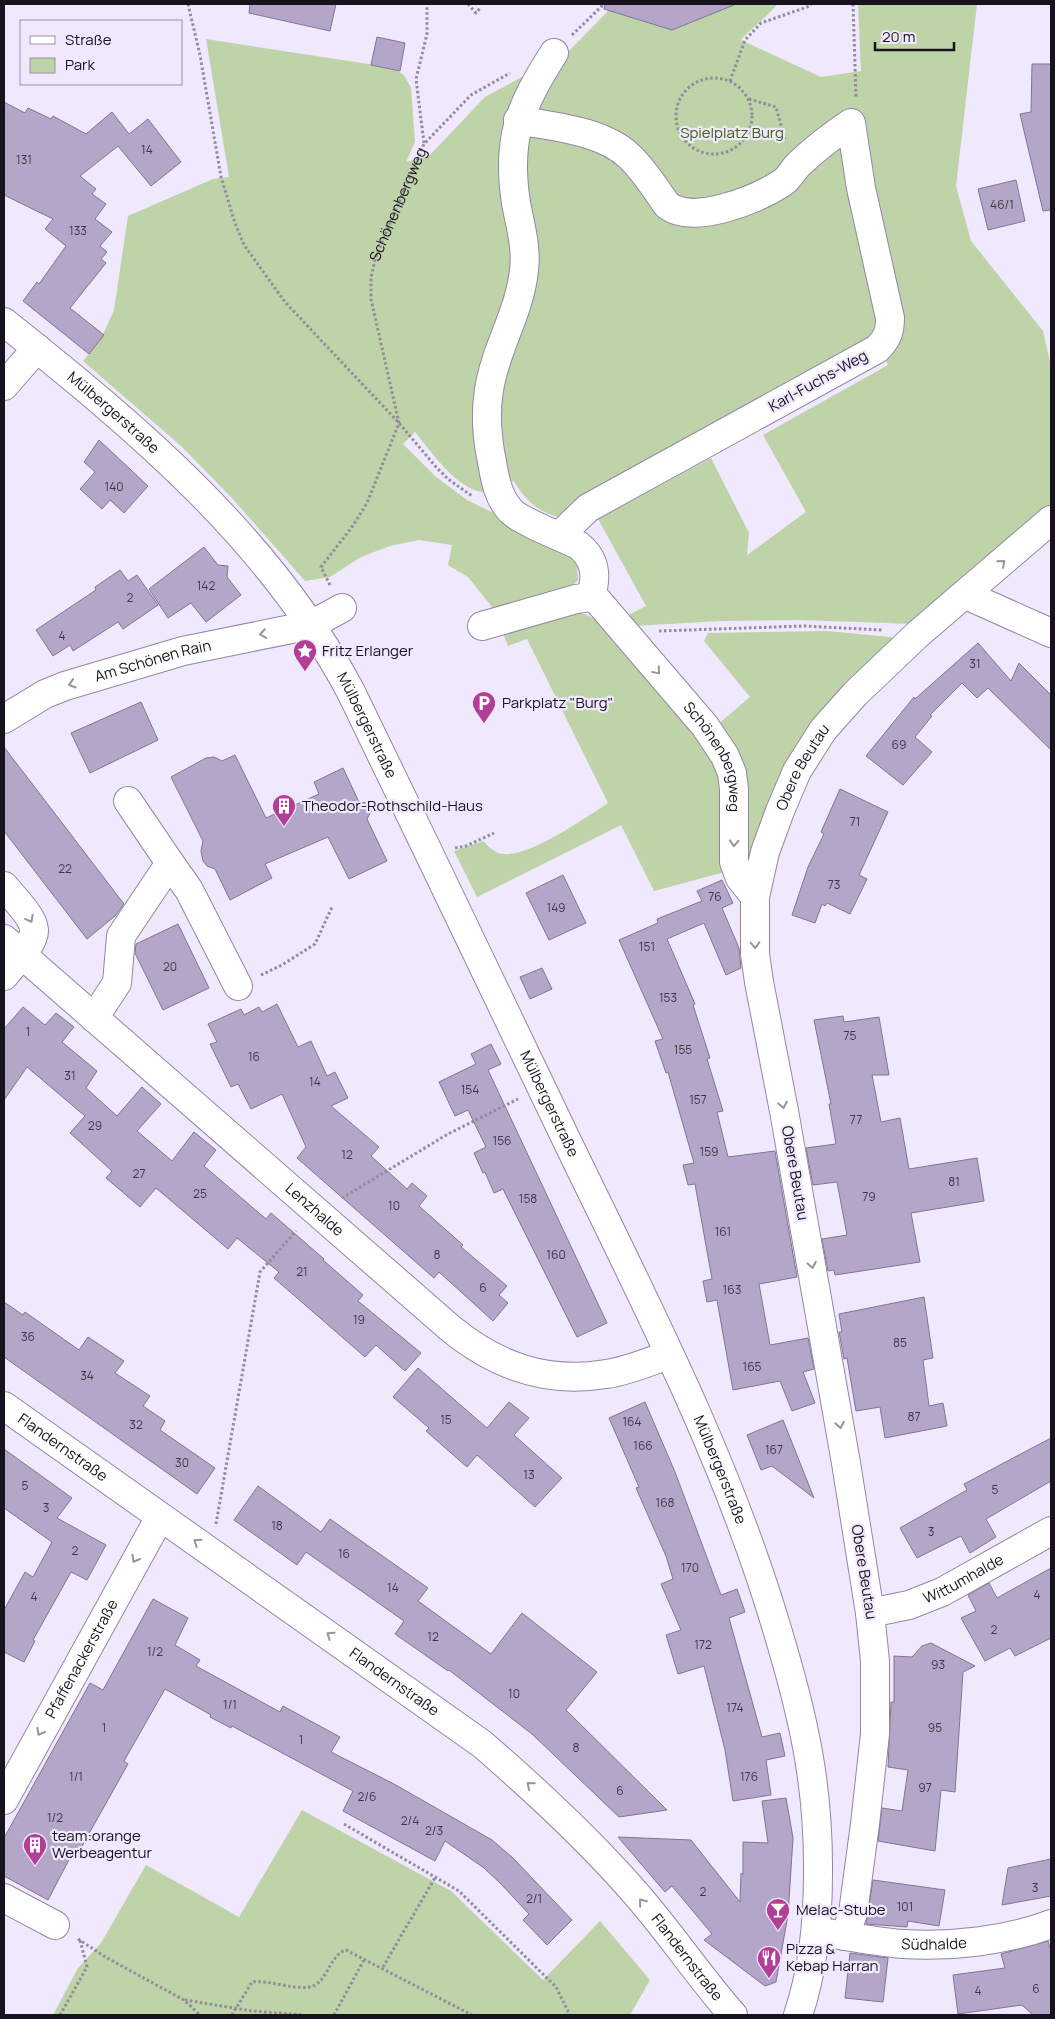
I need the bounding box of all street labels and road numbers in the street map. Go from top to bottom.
street label: Schönenbergweg [364,144,431,263]
street label: Karl-Fuchs-Weg [764,345,871,417]
street label: Mülbergerstraße [63,366,164,458]
street label: Am Schönen Rain [92,635,213,687]
street label: Mülbergerstraße [332,668,402,782]
street label: Schönenbergweg [679,697,746,812]
street label: Obere Beutau [770,719,834,814]
street label: Mülbergerstraße [515,1047,584,1160]
street label: Obere Beutau [777,1124,814,1222]
street label: Lenzhalde [281,1178,349,1241]
street label: Flandernstraße [14,1408,112,1486]
street label: Mülbergerstraße [689,1412,752,1527]
street label: Obere Beutau [847,1523,882,1621]
street label: Wittumhalde [920,1549,1007,1608]
street label: Pfaffenackerstraße [40,1595,123,1722]
street label: Flandernstraße [345,1643,444,1721]
street label: Flandernstraße [647,1909,728,2005]
street label: Südhalde [901,1932,968,1955]

